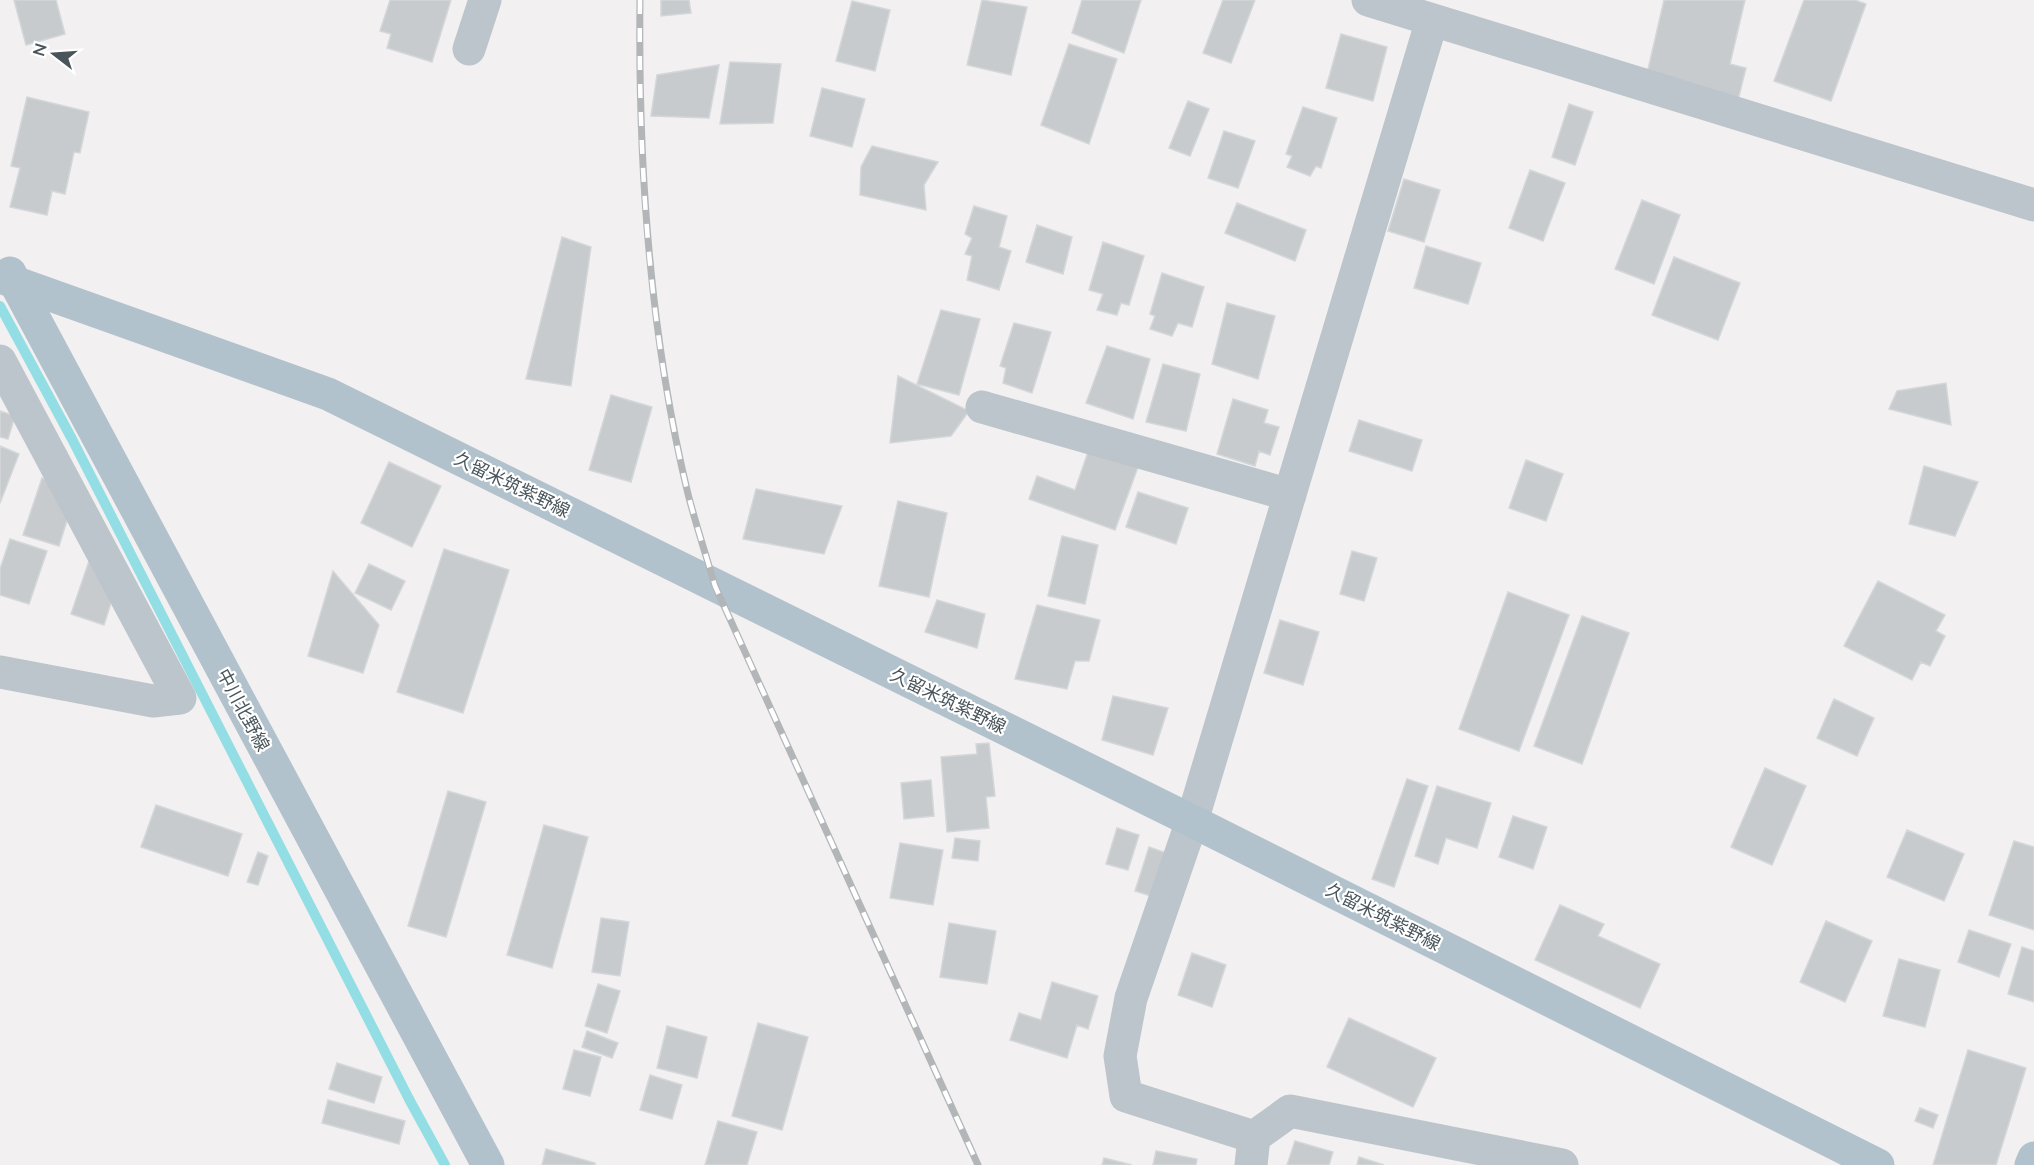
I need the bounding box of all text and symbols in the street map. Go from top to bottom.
north arrow [24,24,84,84]
text: N [28,41,50,58]
street label: 久留米筑紫野線 [451,447,574,522]
street label: 久留米筑紫野線 [887,663,1010,738]
street label: 中川北野線 [213,665,275,754]
street label: 久留米筑紫野線 [1322,878,1445,955]

